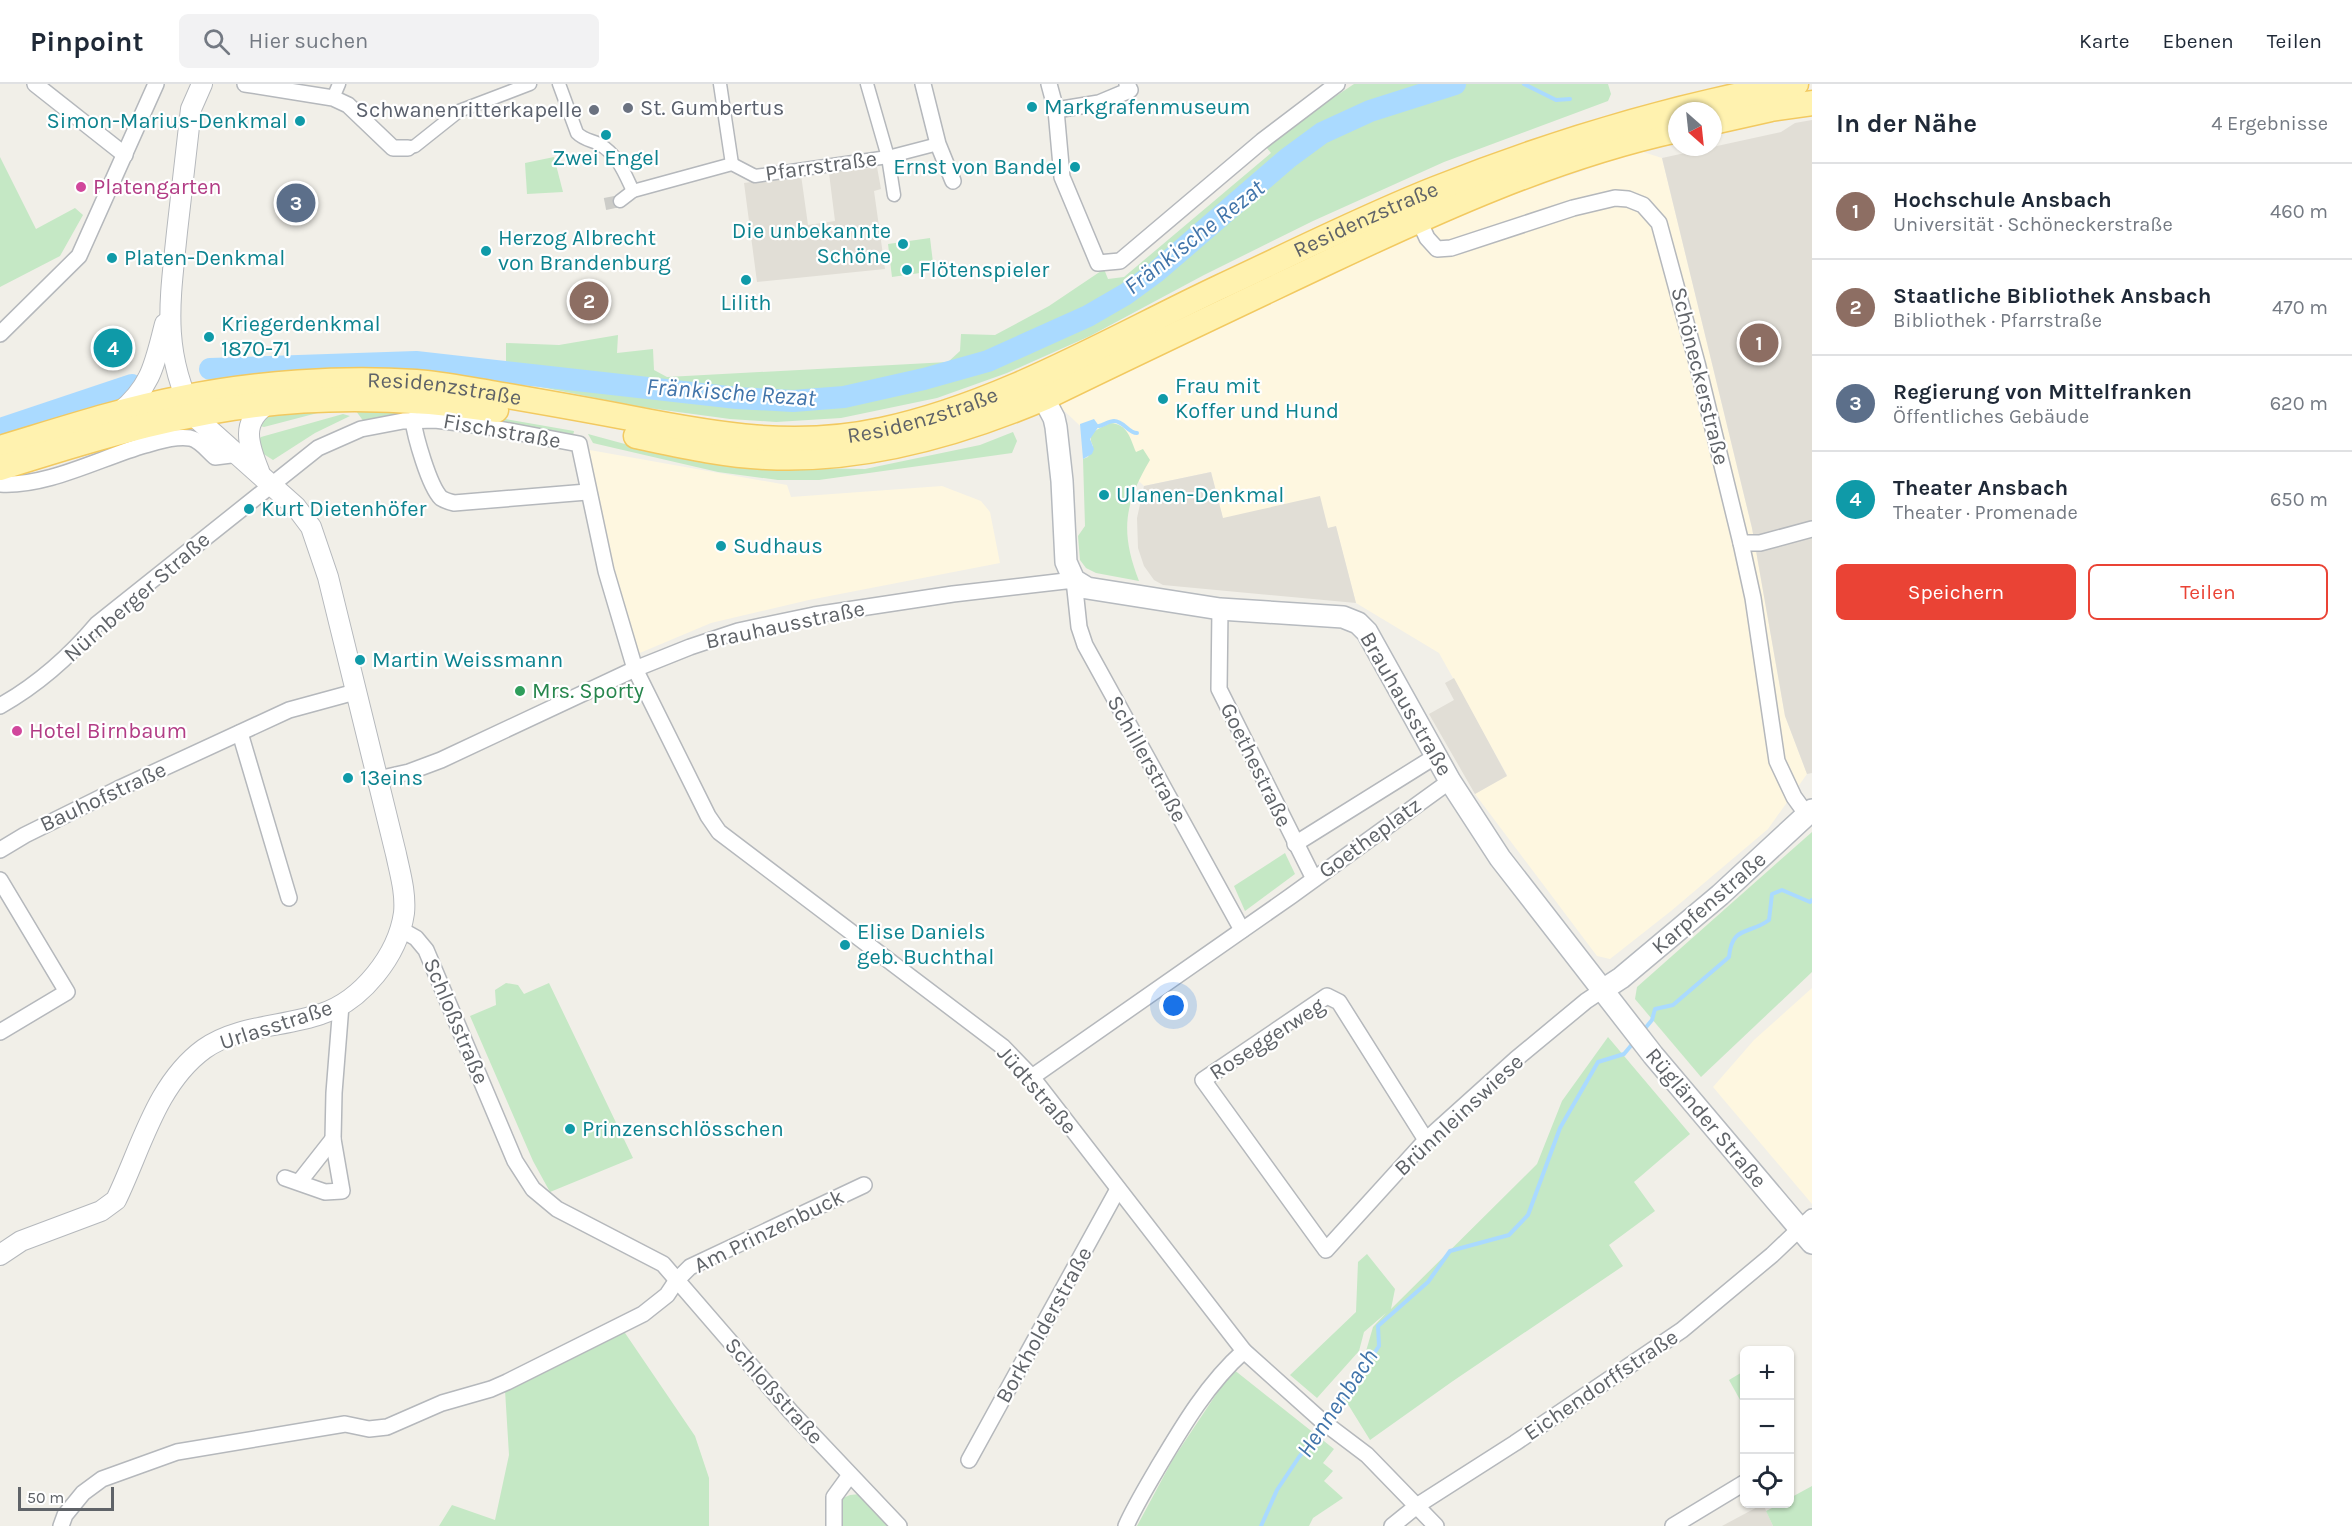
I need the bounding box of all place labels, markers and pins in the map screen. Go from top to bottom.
place label: Markgrafenmuseum [1044,94,1250,120]
place label: St. Gumbertus [640,95,784,121]
place label: Schwanenritterkapelle [356,97,582,123]
marker: Markgrafenmuseum [1025,100,1039,114]
marker: St. Gumbertus [621,101,635,115]
marker: Schwanenritterkapelle [587,103,601,117]
place label: Simon-Marius-Denkmal [46,108,288,134]
marker: Simon-Marius-Denkmal [293,114,307,128]
marker: Zwei Engel [599,128,613,142]
place label: Zwei Engel [552,145,660,171]
place label: Ernst von Bandel [893,154,1063,180]
marker: Ernst von Bandel [1068,160,1082,174]
place label: Platengarten [93,174,222,200]
marker: Platengarten [74,180,88,194]
pin: 3 [276,180,316,226]
place label: Die unbekannte Schöne [732,218,891,269]
place label: Herzog Albrecht von Brandenburg [498,225,671,276]
marker: Die unbekannte Schöne [896,237,910,251]
marker: Herzog Albrecht von Brandenburg [479,244,493,258]
place label: Platen-Denkmal [124,245,285,271]
marker: Platen-Denkmal [105,251,119,265]
place label: Flötenspieler [919,257,1049,283]
marker: Flötenspieler [900,263,914,277]
marker: Lilith [739,273,753,287]
pin: 2 [570,278,608,324]
place label: Lilith [720,290,772,316]
place label: Kriegerdenkmal 1870-71 [221,311,381,362]
pin: 1 [1740,320,1778,366]
pin: 4 [94,326,132,370]
marker: Kriegerdenkmal 1870-71 [202,330,216,344]
place label: Frau mit Koffer und Hund [1175,373,1339,424]
marker: Frau mit Koffer und Hund [1156,392,1170,406]
place label: Ulanen-Denkmal [1116,482,1285,508]
marker: Ulanen-Denkmal [1097,488,1111,502]
place label: Kurt Dietenhöfer [261,496,426,522]
marker: Kurt Dietenhöfer [242,502,256,516]
place label: Sudhaus [733,533,823,559]
marker: Sudhaus [714,539,728,553]
place label: Martin Weissmann [372,647,563,673]
marker: Martin Weissmann [353,653,367,667]
place label: Mrs. Sporty [532,678,644,704]
marker: Mrs. Sporty [513,684,527,698]
place label: Hotel Birnbaum [29,718,187,744]
marker: Hotel Birnbaum [10,724,24,738]
place label: 13eins [360,765,423,791]
marker: 13eins [341,771,355,785]
place label: Elise Daniels geb. Buchthal [857,919,994,970]
marker: Elise Daniels geb. Buchthal [838,938,852,952]
place label: Prinzenschlösschen [582,1116,784,1142]
marker: Prinzenschlösschen [563,1122,577,1136]

